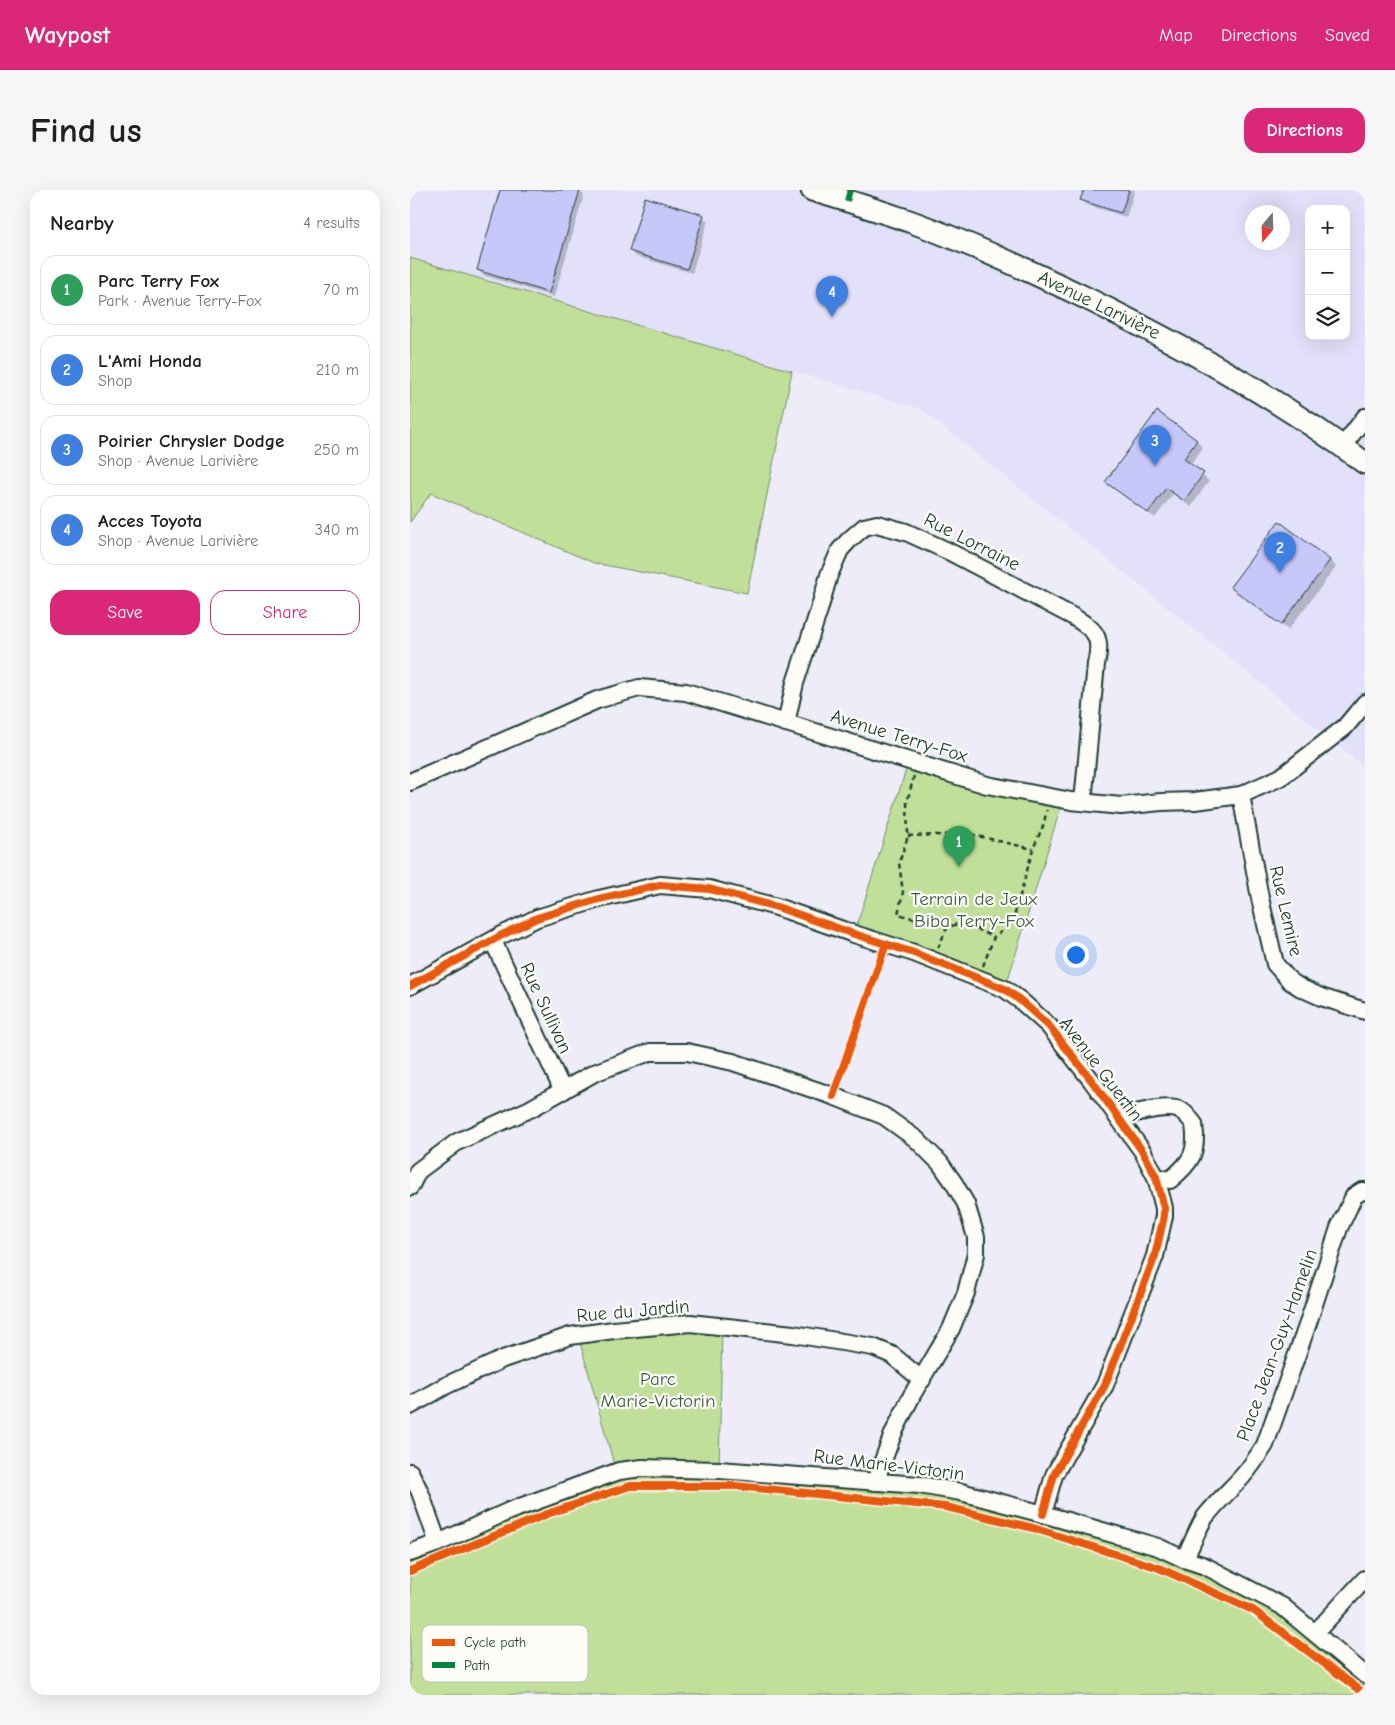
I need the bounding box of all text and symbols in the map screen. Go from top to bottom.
text: Waypost [25,21,110,49]
text: Map [1159,25,1193,46]
text: Directions [1221,25,1297,46]
text: Saved [1325,25,1370,46]
button: Directions [1244,108,1365,153]
text: Find us [30,110,142,151]
north arrow [1245,205,1290,250]
map controls [1305,205,1350,340]
button: + [1305,205,1350,250]
text: Nearby [50,211,114,235]
text: 4 results [303,214,360,232]
button: − [1305,250,1350,295]
street label: Avenue Larivière [1034,266,1164,344]
text: Parc Terry Fox [98,270,219,292]
pin: 4 [816,276,848,317]
text: 1 [64,281,70,299]
text: 70 m [323,281,359,299]
text: Park · Avenue Terry-Fox [98,292,262,310]
button: layers [1305,295,1350,340]
text: L'Ami Honda [98,350,202,372]
text: 2 [63,361,71,379]
text: 210 m [316,361,359,379]
text: Shop [98,372,132,390]
pin: 3 [1139,425,1171,466]
text: Poirier Chrysler Dodge [98,430,284,452]
text: 3 [63,441,71,459]
text: 250 m [314,441,359,459]
text: Shop · Avenue Larivière [98,452,258,470]
street label: Rue Lorraine [920,508,1024,576]
text: Acces Toyota [98,510,202,532]
text: 4 [63,521,71,539]
text: 340 m [315,521,359,539]
text: Shop · Avenue Larivière [98,532,258,550]
pin: 2 [1264,532,1296,573]
button: Save [50,590,200,635]
button: Share [210,590,360,635]
street label: Avenue Terry-Fox [828,705,971,768]
pin: 1 [943,826,975,867]
street label: Rue Lemire [1265,864,1307,958]
park label: Terrain de Jeux Biba Terry-Fox [911,888,1038,932]
your location [1063,942,1089,968]
street label: Rue Sullivan [515,959,577,1057]
street label: Avenue Guertin [1055,1013,1147,1125]
street label: Place Jean-Guy-Hamelin [1232,1246,1322,1444]
street label: Rue du Jardin [576,1295,690,1327]
park label: Parc Marie-Victorin [601,1368,715,1412]
street label: Rue Marie-Victorin [812,1445,966,1485]
legend [422,1625,588,1682]
text: Cycle path [464,1634,526,1651]
text: Path [464,1657,490,1674]

